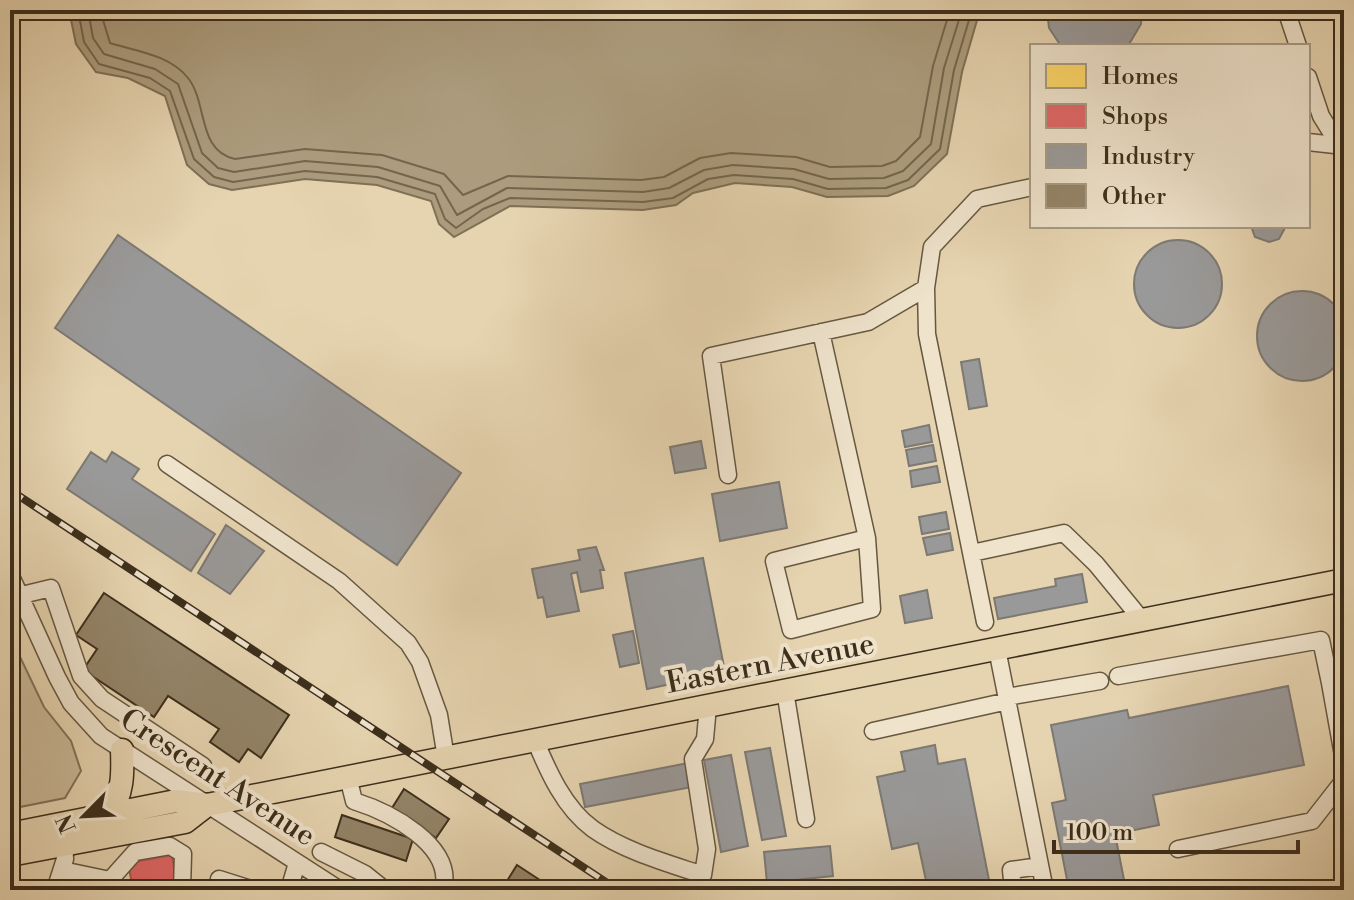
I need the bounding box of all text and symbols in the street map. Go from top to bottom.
legend [1030,44,1310,228]
text: Homes [1102,62,1178,92]
text: Shops [1102,102,1168,132]
text: Industry [1102,142,1195,172]
text: Other [1102,182,1166,212]
street label: Eastern Avenue [663,625,877,703]
street label: Crescent Avenue [113,701,322,855]
north arrow [44,776,124,856]
scale bar [1054,804,1298,854]
text: N [51,810,83,837]
text: 100 m [1066,818,1133,848]

